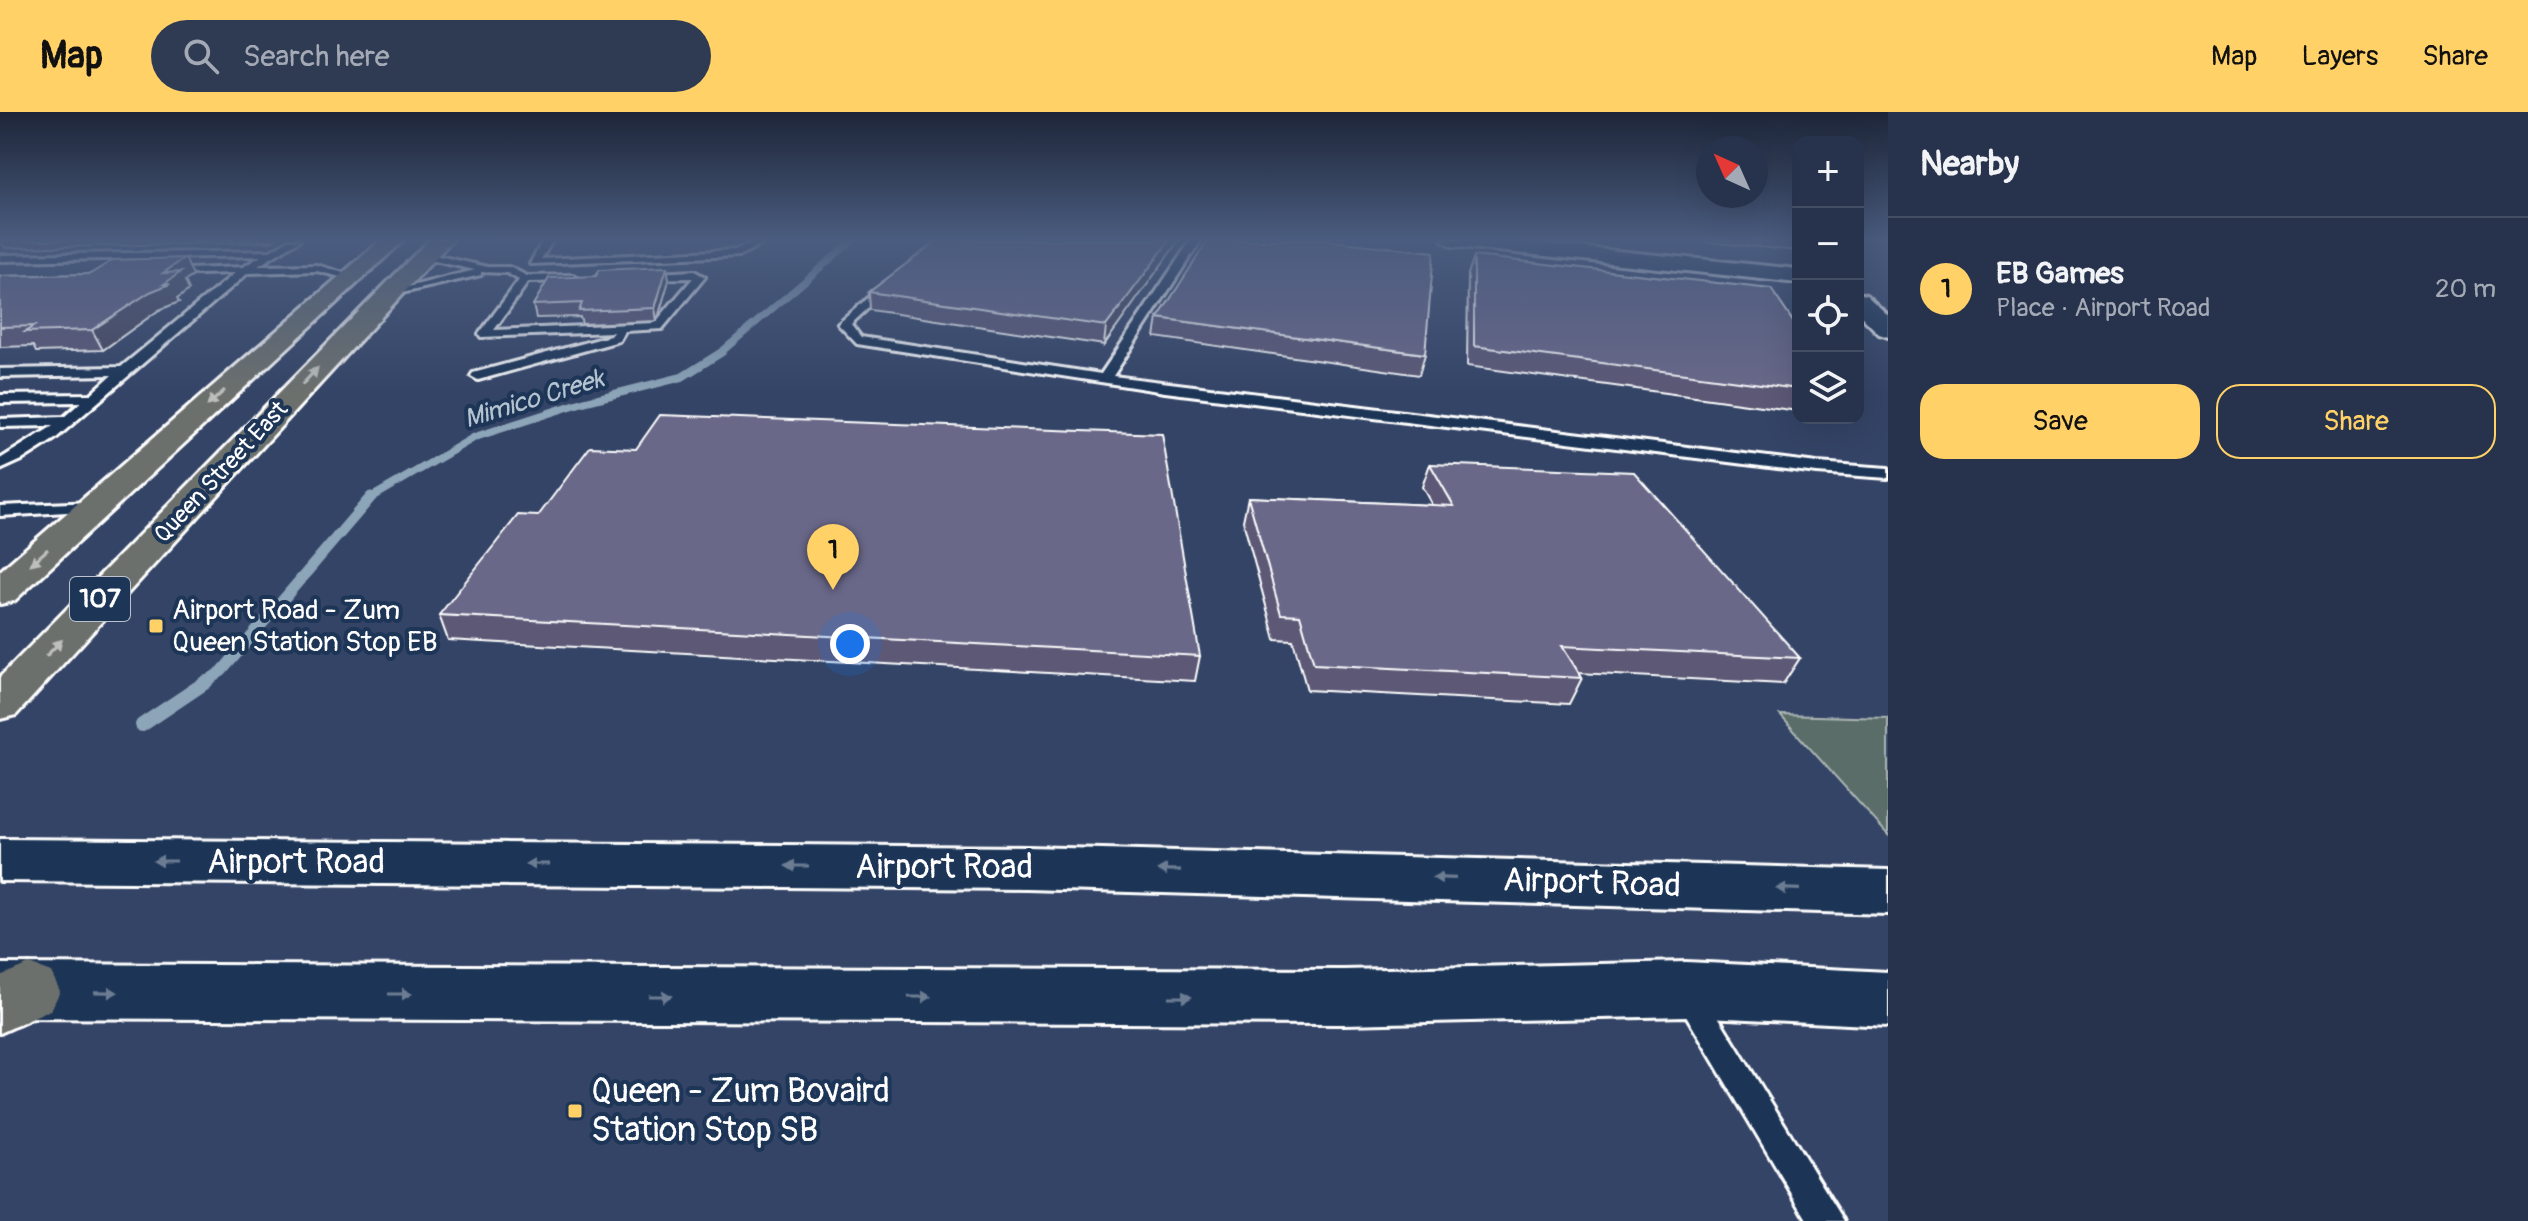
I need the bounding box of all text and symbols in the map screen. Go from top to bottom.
search box [151,20,711,92]
text: Map [40,32,103,80]
icon: search [179,34,223,78]
text: Search here [243,38,390,75]
text: Map [2211,39,2257,74]
text: Layers [2301,39,2378,74]
text: Share [2422,39,2488,74]
north arrow [1696,136,1768,208]
map controls [1792,136,1864,424]
button: + [1792,136,1864,208]
text: Nearby [1920,143,2019,186]
button: − [1792,208,1864,280]
text: EB Games [1996,255,2124,292]
text: 1 [1941,273,1951,305]
text: 20 m [2435,273,2496,305]
button: locate [1792,280,1864,352]
text: Place · Airport Road [1996,292,2211,324]
button: layers [1792,352,1864,424]
water label: Mimico Creek [460,362,610,435]
one-way arrow [301,367,319,386]
button: Save [1920,384,2200,459]
button: Share [2216,384,2496,459]
one-way arrow [207,389,227,406]
street label: Queen Street East [148,395,294,549]
pin: 1 [807,524,859,590]
one-way arrow [30,547,49,565]
road number: 107 [70,577,130,621]
place label: Airport Road - Zum Queen Station Stop EB [172,593,438,660]
marker: Airport Road - Zum Queen Station Stop EB [147,617,165,635]
your location [830,624,870,664]
one-way arrow [44,639,63,658]
street label: Airport Road [207,841,385,884]
street label: Airport Road [855,846,1033,889]
one-way arrow [152,855,177,867]
one-way arrow [524,858,549,870]
street label: Airport Road [1502,858,1682,908]
one-way arrow [784,860,809,872]
one-way arrow [1156,864,1181,877]
one-way arrow [1431,872,1456,884]
one-way arrow [1775,882,1800,895]
one-way arrow [94,985,119,998]
one-way arrow [388,988,413,1001]
one-way arrow [648,990,673,1002]
one-way arrow [908,991,933,1003]
one-way arrow [1168,991,1193,1003]
place label: Queen - Zum Bovaird Station Stop SB [591,1070,890,1152]
marker: Queen - Zum Bovaird Station Stop SB [566,1102,584,1120]

